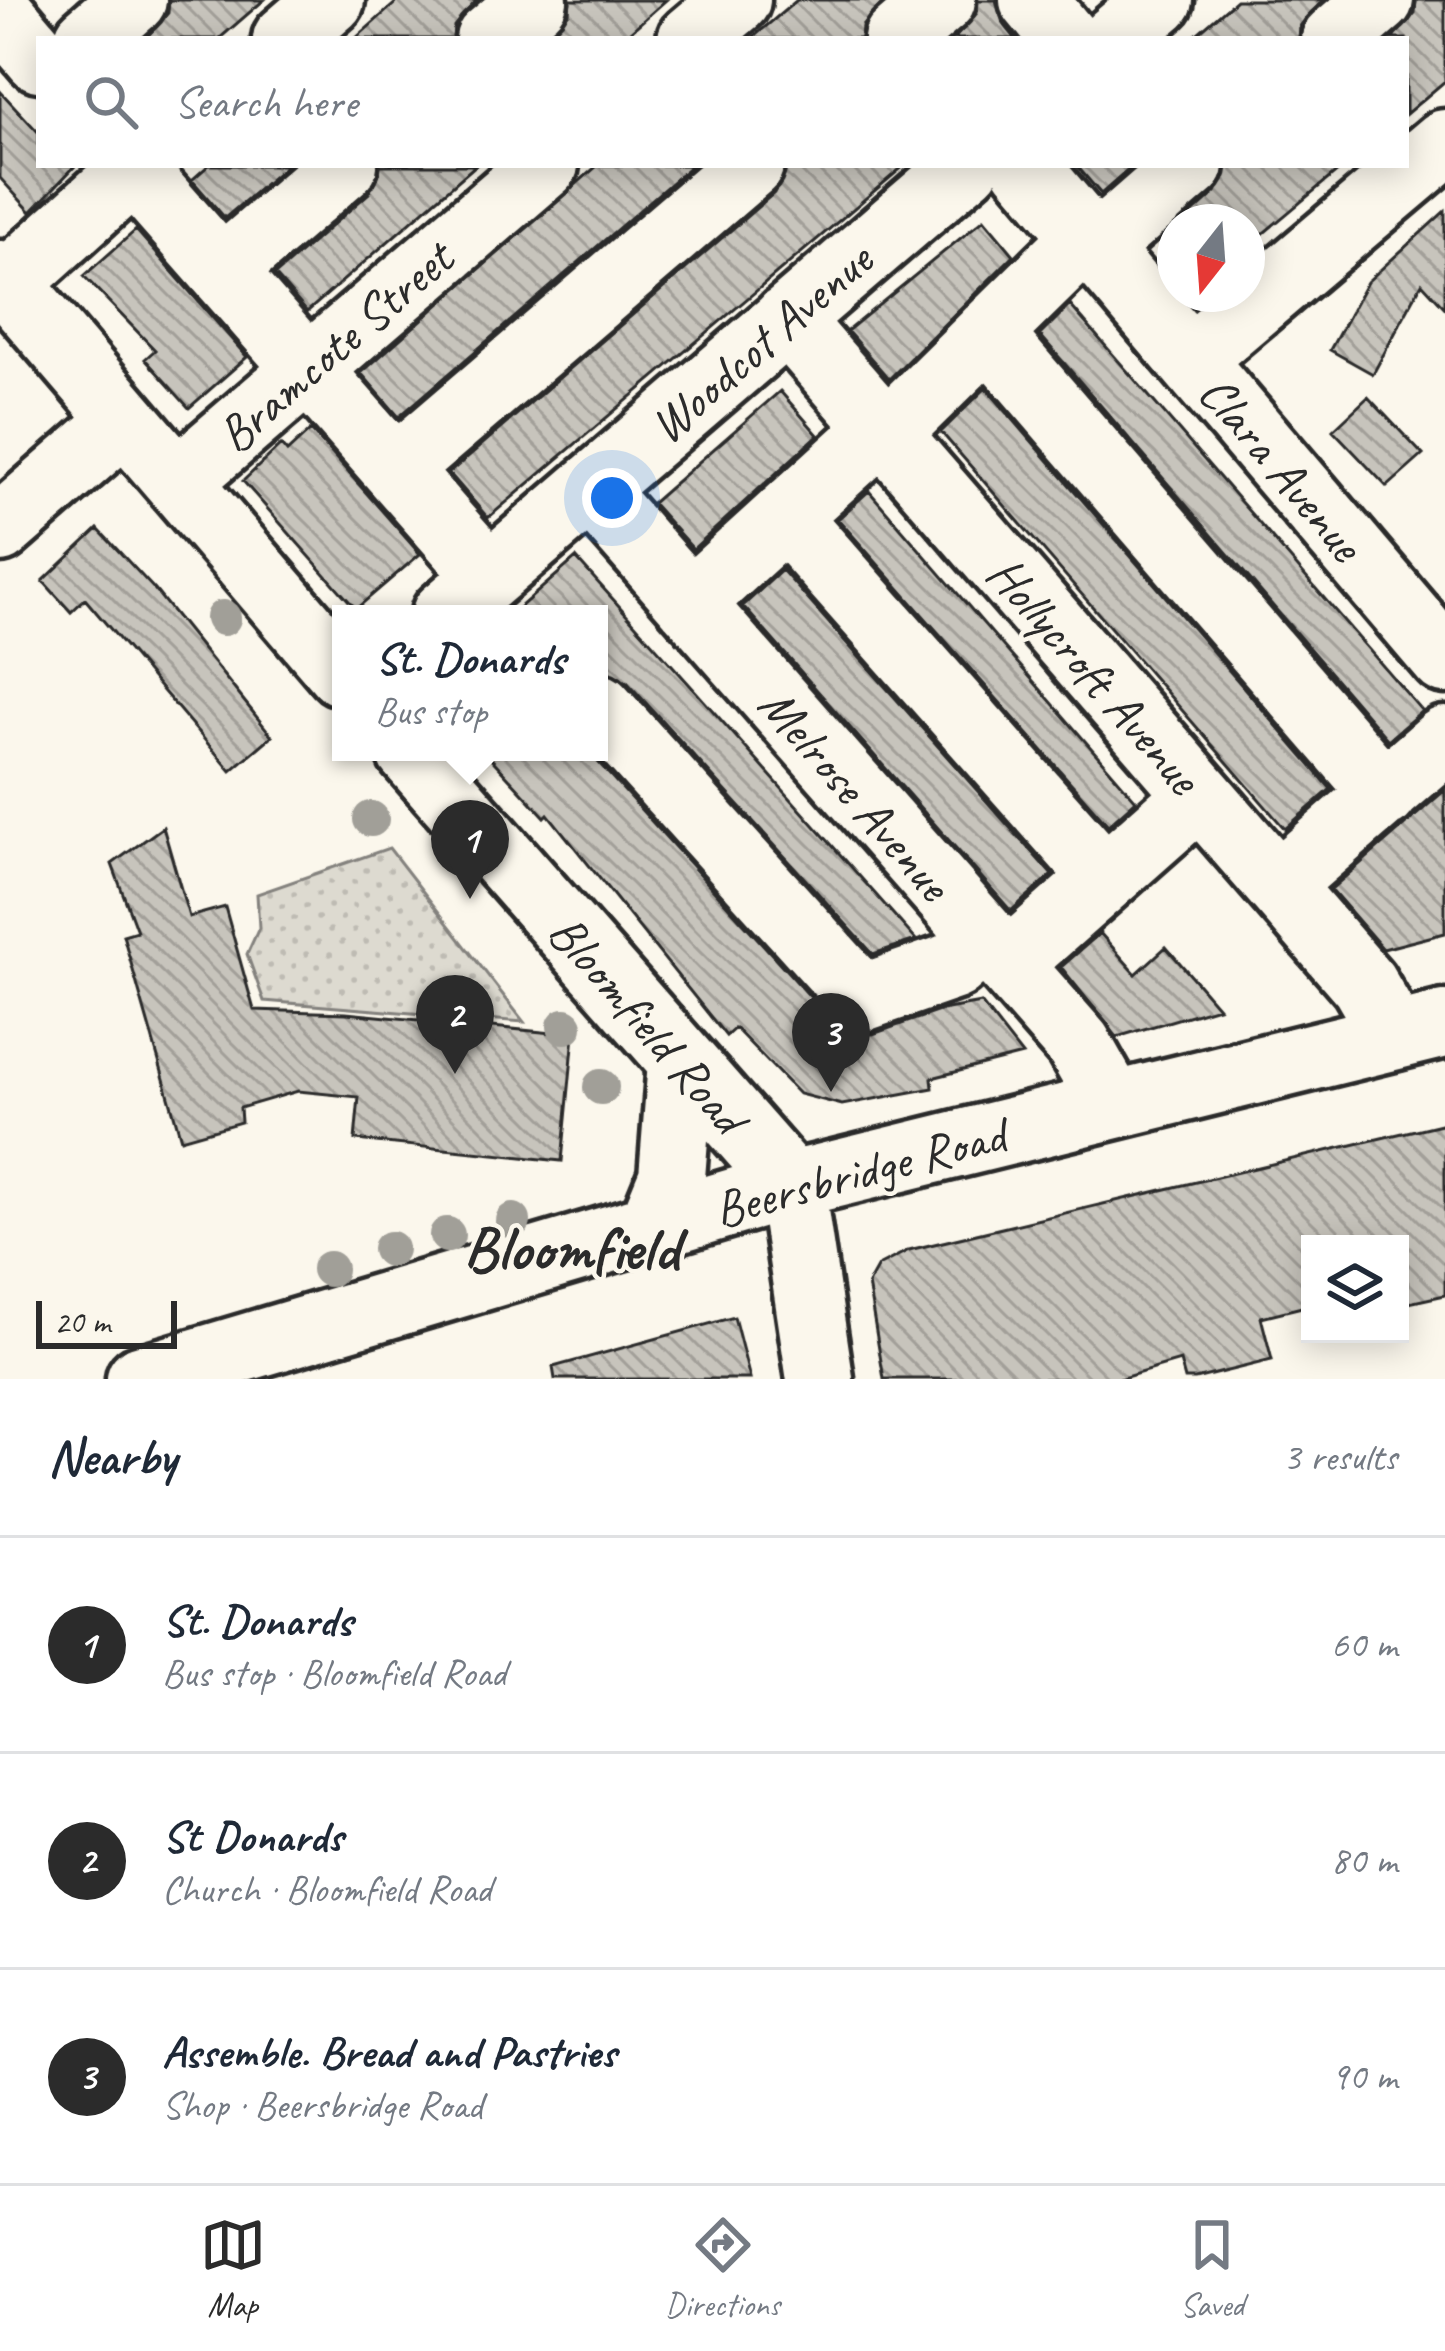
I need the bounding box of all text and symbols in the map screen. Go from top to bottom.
search box [36,36,1409,168]
icon: search [78,69,144,135]
text: Search here [174,74,357,131]
north arrow [1157,204,1265,312]
street label: Bramcote Street [204,224,469,466]
street label: Woodcot Avenue [636,226,888,457]
street label: Clara Avenue [1185,362,1380,576]
your location [582,468,642,528]
street label: Hollycroft Avenue [973,542,1217,809]
popup [332,605,608,761]
text: St. Donards [375,630,565,687]
street label: Melrose Avenue [745,674,968,916]
text: Bus stop [375,687,487,736]
pin: 1 [431,800,509,899]
street label: Bloomfield Road [535,901,765,1152]
pin: 2 [416,975,494,1074]
pin: 3 [792,993,870,1092]
street label: Beersbridge Road [707,1101,1018,1241]
district label: Bloomfield [463,1209,688,1288]
map controls [1301,1235,1409,1343]
button: layers [1301,1235,1409,1343]
scale bar [36,1295,177,1348]
text: 20 m [54,1301,110,1343]
text: Nearby [48,1425,176,1489]
text: 3 results [1283,1433,1397,1482]
text: St. Donards [162,1592,352,1649]
text: 1 [78,1620,96,1669]
text: 60 m [1331,1620,1397,1669]
text: Bus stop · Bloomfield Road [162,1649,506,1698]
text: St Donards [162,1808,343,1865]
text: 2 [78,1836,96,1885]
text: 80 m [1331,1836,1397,1885]
text: Church · Bloomfield Road [162,1865,492,1914]
text: Assemble. Bread and Pastries [162,2024,616,2081]
text: 3 [78,2052,96,2101]
text: 90 m [1331,2052,1397,2101]
text: Shop · Beersbridge Road [162,2081,483,2130]
tab: Map [200,2212,266,2326]
tab: Directions [665,2212,780,2326]
tab: Saved [1179,2212,1245,2326]

